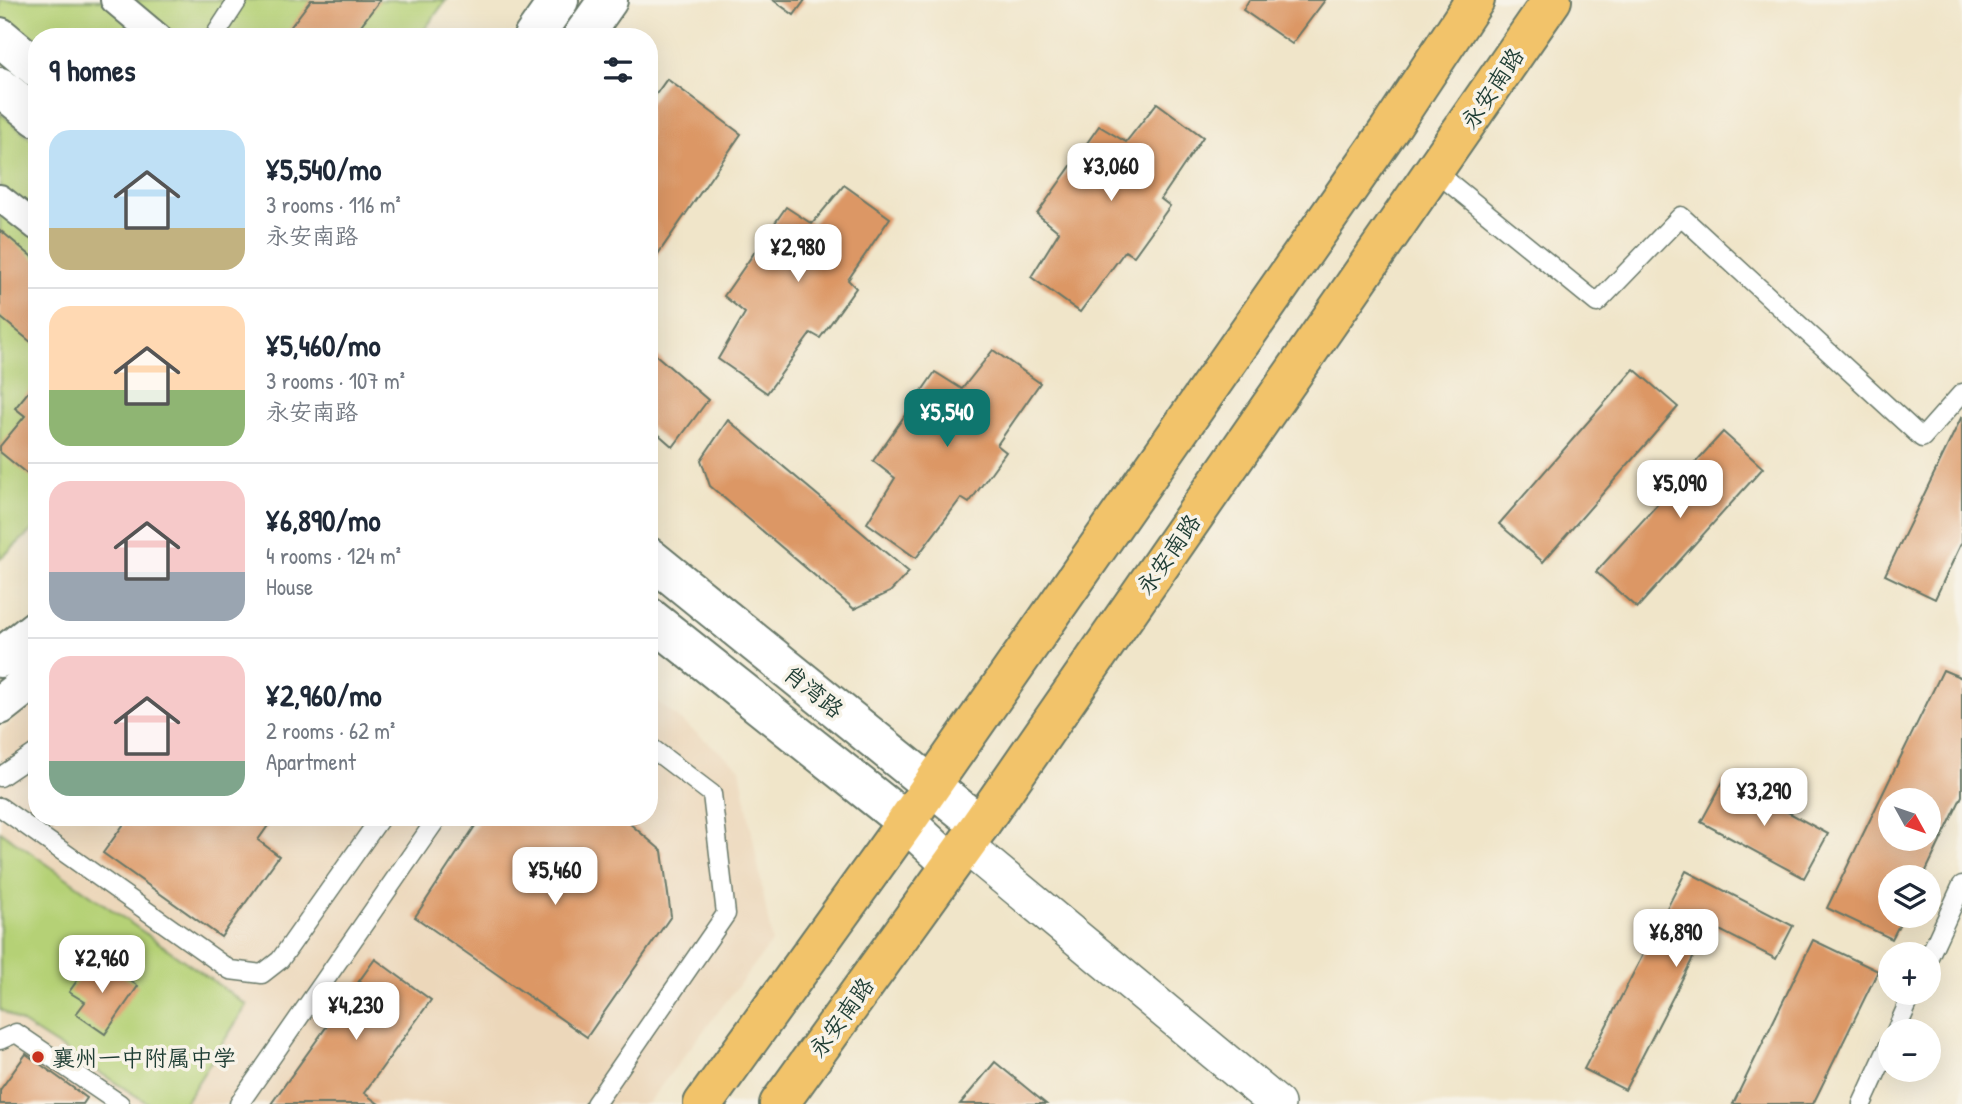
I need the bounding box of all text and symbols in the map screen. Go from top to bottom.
street label: 永安南路 [1453,41,1531,135]
text: 9 homes [49,50,136,90]
icon: filters [599,51,637,89]
pin: ¥3,060 [1054,144,1168,203]
text: ¥5,540/mo [266,149,381,189]
text: ¥3,060 [1083,150,1139,181]
icon: home [105,158,189,242]
text: 3 rooms · 116 m² [266,189,401,220]
text: 永安南路 [266,220,358,251]
pin: ¥2,980 [741,224,855,284]
text: ¥2,980 [771,231,825,262]
text: ¥5,460/mo [266,325,381,365]
icon: home [105,334,189,418]
text: 3 rooms · 107 m² [266,365,405,396]
pin: ¥5,540 [890,390,1004,449]
text: 永安南路 [266,396,358,427]
text: ¥5,540 [920,396,974,427]
pin: ¥5,090 [1623,461,1737,520]
text: ¥5,090 [1653,467,1707,498]
text: ¥6,890/mo [266,500,381,540]
street label: 永安南路 [1129,507,1207,601]
icon: home [105,509,189,593]
text: 4 rooms · 124 m² [266,540,401,571]
text: House [266,571,313,602]
street label: 肖湾路 [777,657,851,725]
text: ¥2,960/mo [266,675,382,715]
icon: home [105,684,189,768]
text: 2 rooms · 62 m² [266,715,395,746]
text: Apartment [266,746,356,777]
pin: ¥3,290 [1707,768,1821,828]
text: ¥3,290 [1736,775,1792,806]
north arrow [1878,788,1941,850]
map controls [1878,788,1941,1082]
pin: ¥5,460 [498,848,612,907]
text: ¥5,460 [528,854,582,885]
button: layers [1878,865,1941,928]
pin: ¥6,890 [1619,909,1733,969]
text: ¥6,890 [1649,916,1703,947]
pin: ¥2,960 [45,936,159,995]
text: ¥2,960 [75,942,129,973]
button: + [1878,942,1941,1005]
street label: 永安南路 [801,971,881,1063]
pin: ¥4,230 [299,982,413,1042]
text: ¥4,230 [328,989,384,1020]
button: − [1878,1019,1941,1082]
place label: 襄州一中附属中学 [52,1042,236,1073]
marker: 襄州一中附属中学 [30,1049,46,1065]

